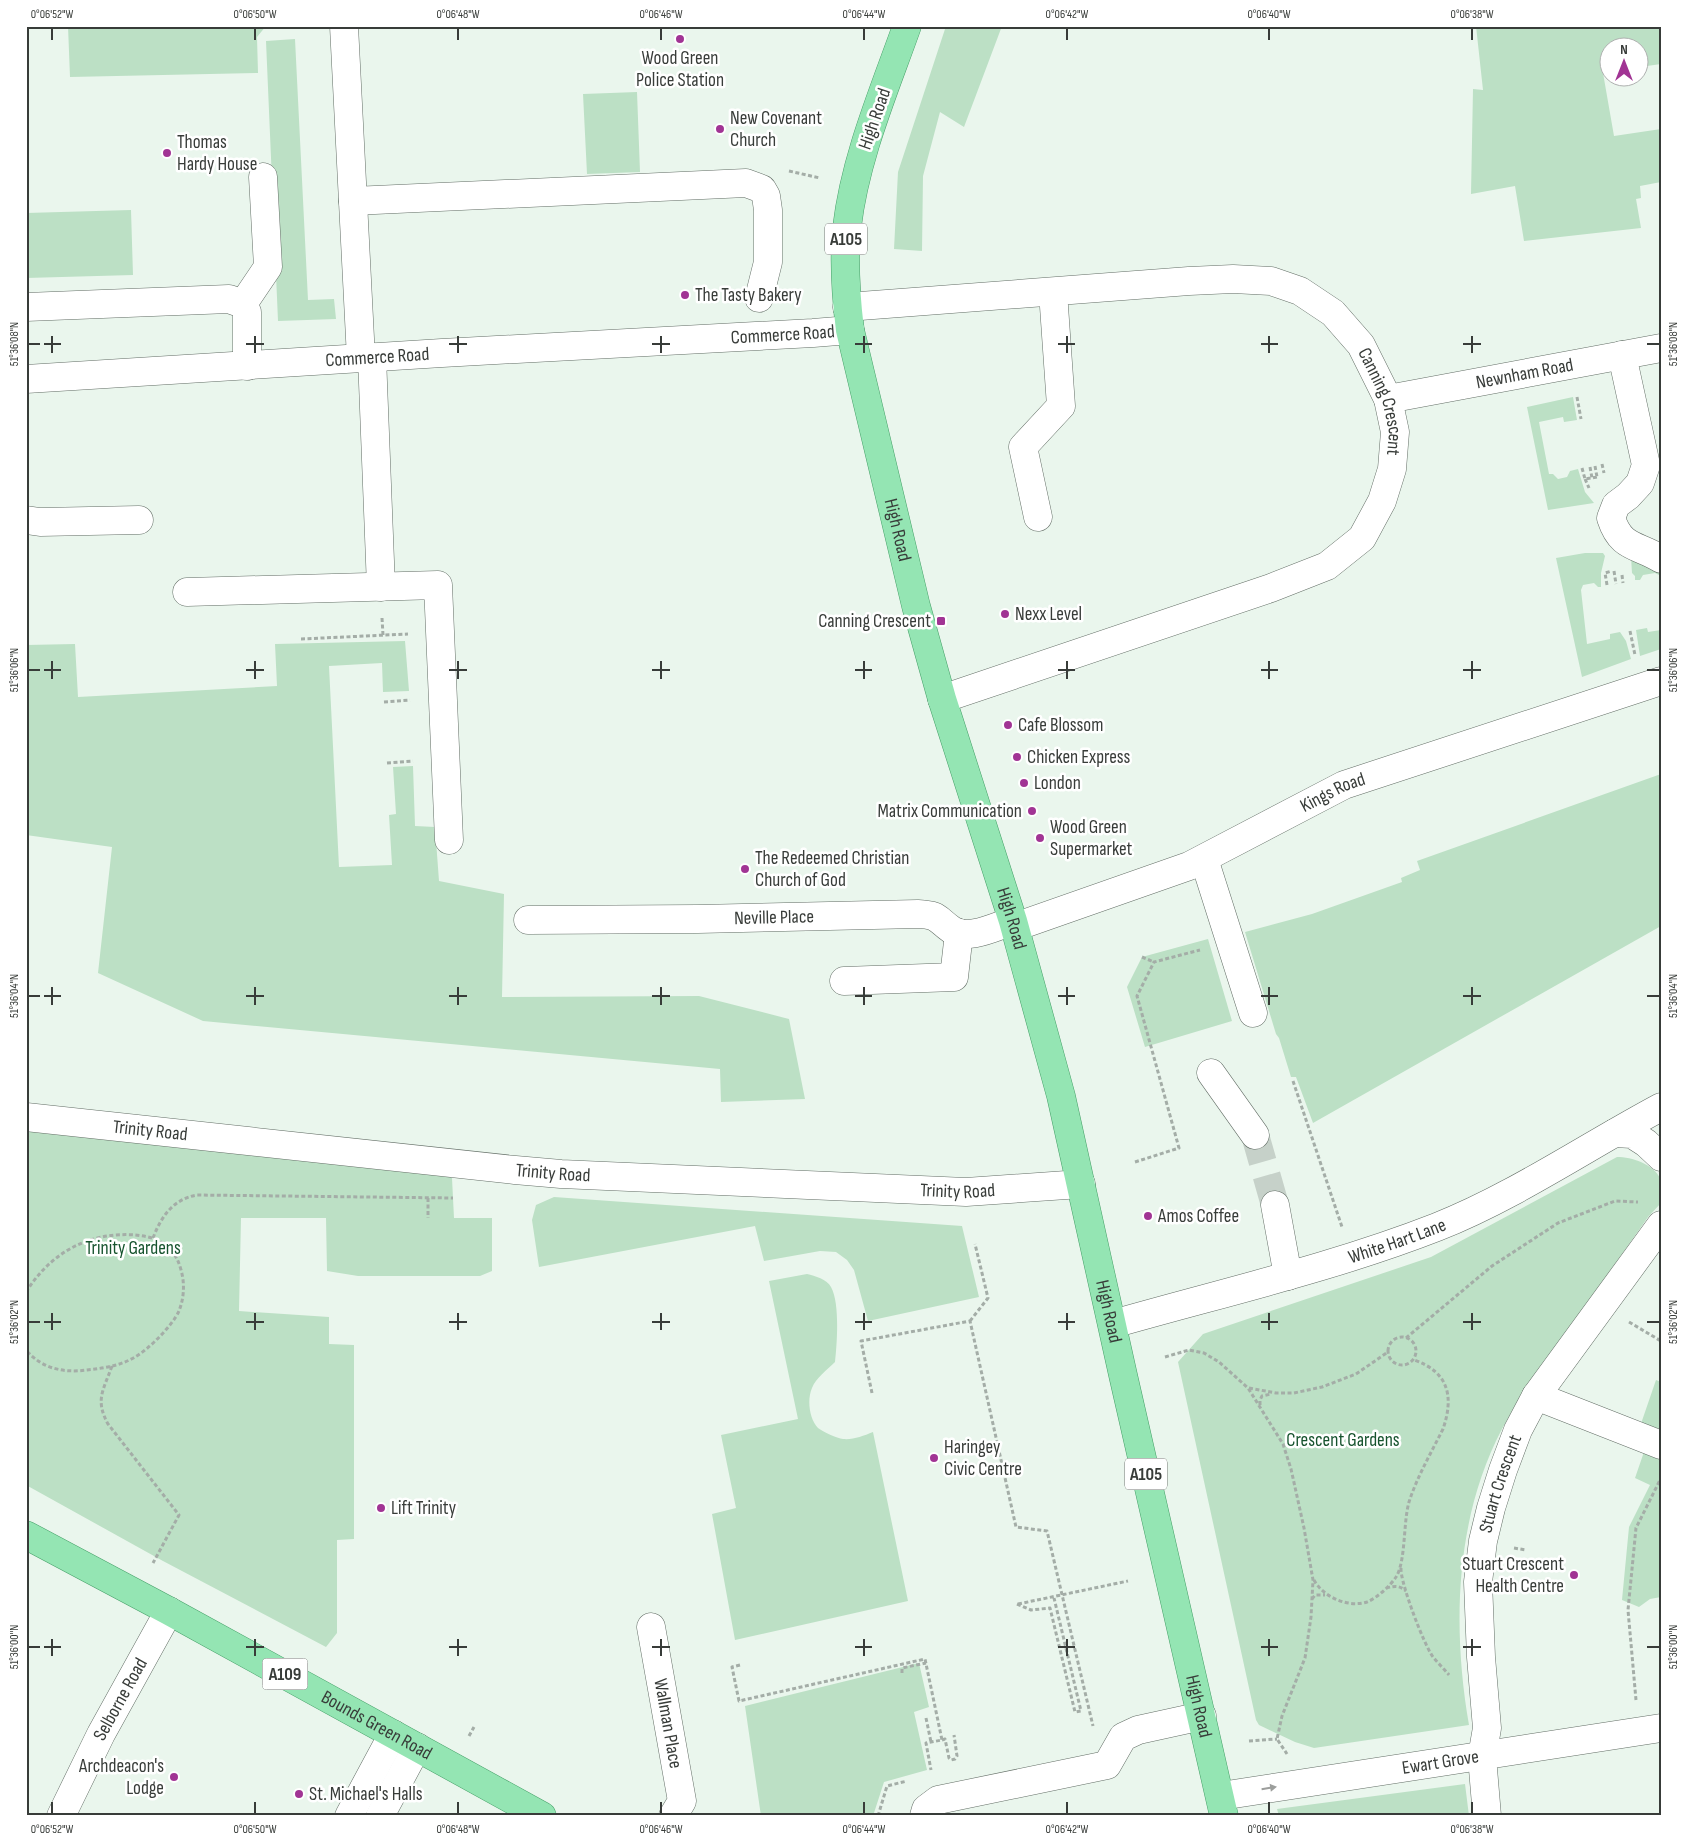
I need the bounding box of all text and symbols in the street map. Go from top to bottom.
text: 0°06'52"W [31,7,73,22]
text: 0°06'50"W [234,7,277,22]
text: 0°06'48"W [437,7,480,22]
text: 0°06'46"W [639,7,683,22]
text: 0°06'44"W [843,7,886,22]
text: 0°06'42"W [1046,7,1089,22]
text: 0°06'40"W [1247,7,1291,22]
text: 0°06'38"W [1451,7,1494,22]
marker: Wood Green Police Station [674,33,686,45]
north arrow [1600,38,1650,88]
text: N [1620,41,1628,58]
place label: Wood Green Police Station [636,47,724,92]
street label: High Road [854,85,896,153]
place label: New Covenant Church [730,107,822,152]
marker: New Covenant Church [714,123,726,135]
place label: Thomas Hardy House [177,131,257,176]
marker: Thomas Hardy House [161,147,173,159]
road number: A105 [825,223,867,254]
place label: The Tasty Bakery [695,284,802,307]
marker: The Tasty Bakery [679,289,691,301]
street label: Commerce Road [730,320,836,349]
text: 51°36'08"N [7,322,22,366]
text: 51°36'08"N [1666,322,1681,366]
street label: Commerce Road [325,342,430,372]
street label: Canning Crescent [1353,344,1407,456]
street label: Newnham Road [1474,353,1575,394]
street label: High Road [879,496,916,563]
place label: Nexx Level [1015,603,1082,626]
marker: Nexx Level [999,608,1011,620]
place label: Canning Crescent [818,610,931,633]
marker: Canning Crescent [935,615,947,627]
text: 51°36'06"N [7,648,22,692]
text: 51°36'06"N [1666,648,1681,692]
place label: Cafe Blossom [1018,714,1103,737]
marker: Cafe Blossom [1002,719,1014,731]
place label: Chicken Express [1027,746,1130,769]
marker: Chicken Express [1011,751,1023,763]
street label: Kings Road [1296,767,1368,817]
place label: London [1034,772,1081,795]
marker: London [1018,777,1030,789]
place label: Matrix Communication [878,800,1022,823]
marker: Matrix Communication [1026,805,1038,817]
place label: Wood Green Supermarket [1050,816,1133,861]
marker: Wood Green Supermarket [1034,832,1046,844]
place label: The Redeemed Christian Church of God [755,847,909,892]
marker: The Redeemed Christian Church of God [739,863,751,875]
street label: High Road [991,884,1032,952]
street label: Neville Place [734,905,814,930]
text: 51°36'04"N [7,974,22,1018]
text: 51°36'04"N [1666,974,1681,1018]
street label: Trinity Road [112,1115,189,1146]
street label: Trinity Road [515,1159,591,1187]
street label: Trinity Road [920,1178,996,1204]
place label: Amos Coffee [1157,1205,1239,1228]
marker: Amos Coffee [1142,1210,1154,1222]
street label: White Hart Lane [1345,1213,1449,1269]
park label: Trinity Gardens [85,1237,181,1260]
street label: High Road [1091,1278,1127,1345]
text: 51°36'02"N [7,1300,22,1344]
text: 51°36'02"N [1666,1300,1681,1344]
park label: Crescent Gardens [1286,1429,1400,1452]
street label: Stuart Crescent [1474,1431,1527,1535]
place label: Haringey Civic Centre [944,1436,1022,1481]
marker: Haringey Civic Centre [928,1452,940,1464]
road number: A105 [1125,1458,1167,1490]
place label: Lift Trinity [391,1497,457,1520]
marker: Lift Trinity [375,1502,387,1514]
place label: Stuart Crescent Health Centre [1462,1553,1564,1598]
marker: Stuart Crescent Health Centre [1568,1569,1580,1581]
text: 51°36'00"N [7,1625,22,1669]
text: 51°36'00"N [1666,1625,1681,1669]
street label: Selborne Road [88,1654,152,1744]
road number: A109 [262,1658,308,1690]
street label: High Road [1181,1673,1217,1740]
street label: Wallman Place [649,1677,687,1770]
street label: Bounds Green Road [317,1685,436,1765]
street label: Ewart Grove [1400,1745,1480,1779]
place label: Archdeacon's Lodge [78,1755,164,1800]
marker: Archdeacon's Lodge [168,1771,180,1783]
place label: St. Michael's Halls [309,1783,423,1806]
one-way arrow [1261,1784,1277,1792]
marker: St. Michael's Halls [293,1788,305,1800]
text: 0°06'52"W [31,1822,73,1837]
text: 0°06'50"W [234,1822,277,1837]
text: 0°06'48"W [437,1822,480,1837]
text: 0°06'46"W [639,1822,683,1837]
text: 0°06'44"W [843,1822,886,1837]
text: 0°06'42"W [1046,1822,1089,1837]
text: 0°06'40"W [1247,1822,1291,1837]
text: 0°06'38"W [1451,1822,1494,1837]

